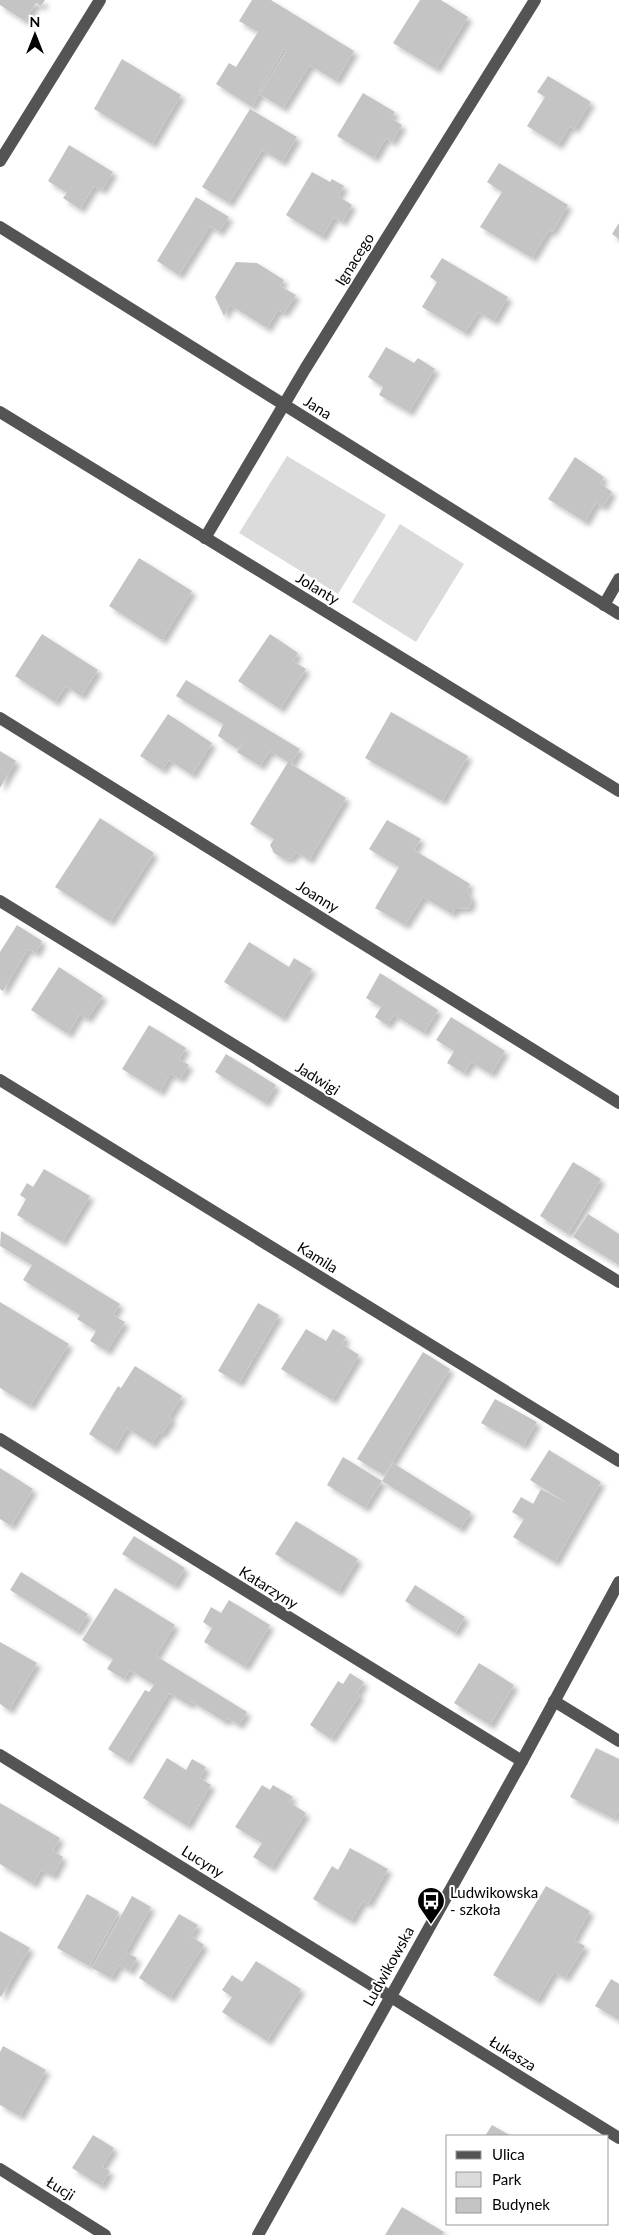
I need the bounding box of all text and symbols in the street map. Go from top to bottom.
north arrow [10,10,60,60]
text: N [30,13,40,30]
street label: Ignacego [331,229,377,289]
street label: Jana [301,392,335,422]
street label: Jolanty [293,568,343,608]
street label: Joanny [294,876,343,916]
street label: Jadwigi [293,1057,343,1099]
street label: Kamila [294,1238,342,1276]
street label: Katarzyny [236,1562,302,1612]
street label: Lucyny [179,1841,228,1881]
place label: Ludwikowska - szkoła [450,1883,538,1918]
bus stop icon: Ludwikowska - szkoła [416,1886,446,1925]
street label: Ludwikowska [359,1923,417,2009]
street label: Łukasza [486,2032,540,2074]
legend [446,2135,609,2225]
text: Ulica [492,2145,525,2163]
text: Park [492,2170,522,2188]
street label: Łucji [43,2172,79,2204]
text: Budynek [492,2195,550,2213]

